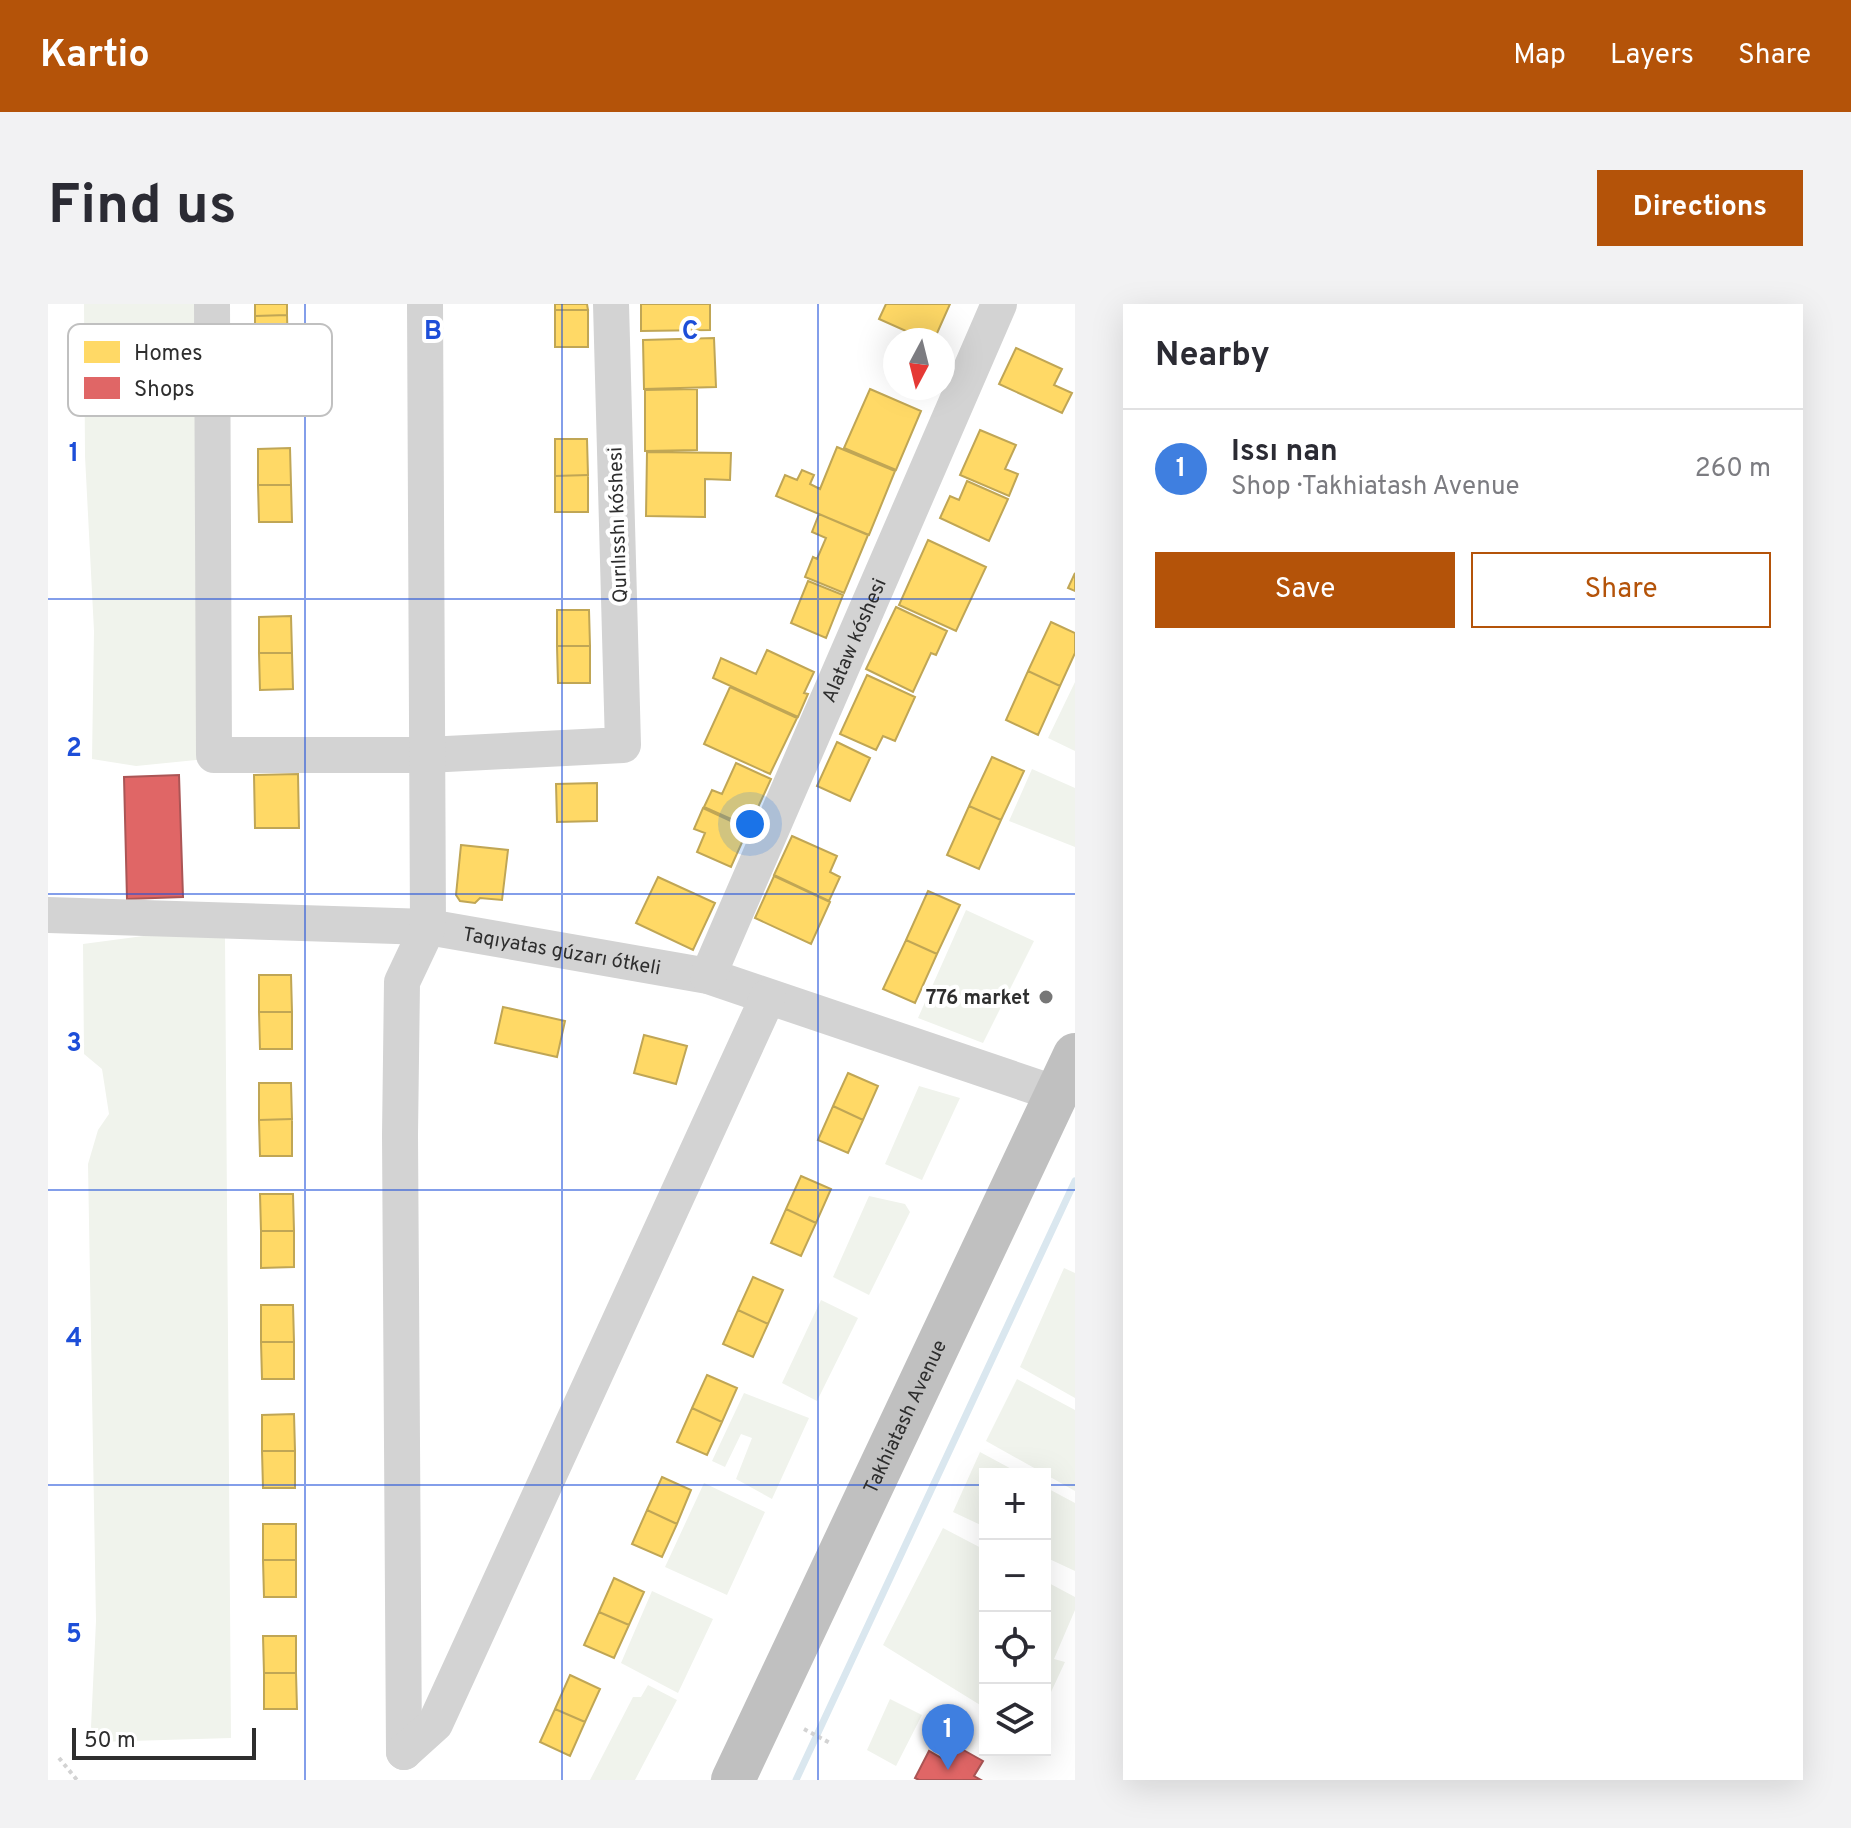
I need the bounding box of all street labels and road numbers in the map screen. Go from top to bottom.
street label: Qurılısshı kóshesi [603,446,635,603]
street label: Alataw kóshesi [817,575,894,707]
street label: Taqıyatas gúzarı ótkeli [460,922,663,982]
street label: Takhiatash Avenue [859,1336,954,1499]

